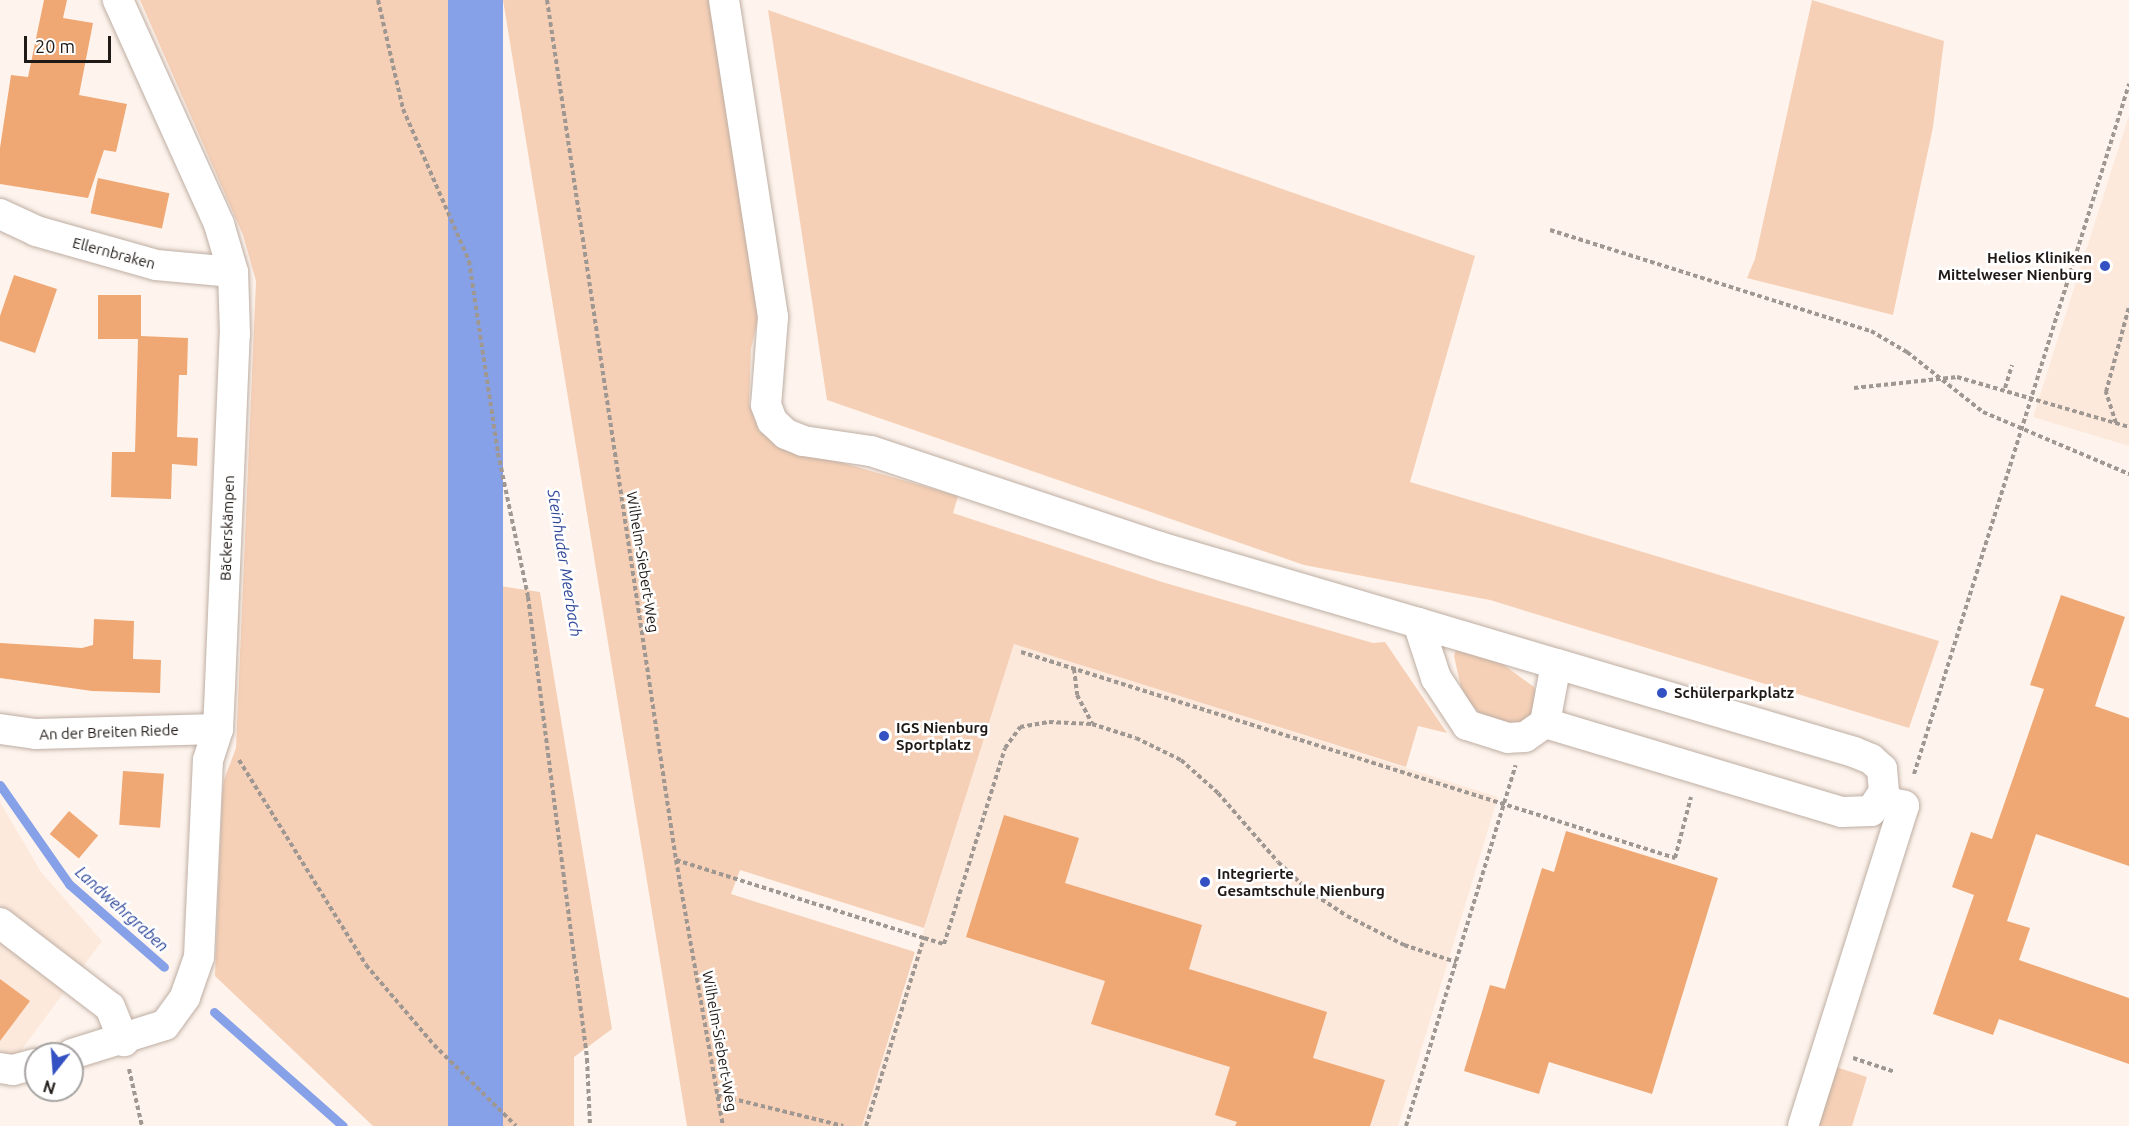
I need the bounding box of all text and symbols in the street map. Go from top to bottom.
scale bar [27,24,114,62]
text: 20 m [35,36,75,56]
street label: Ellernbraken [71,233,157,273]
place label: Helios Kliniken Mittelweser Nienburg [1938,248,2092,283]
marker: Helios Kliniken Mittelweser Nienburg [2096,257,2114,275]
street label: Bäckerskämpen [216,475,238,581]
water label: Steinhuder Meerbach [544,488,586,638]
street label: Wilhelm-Siebert-Weg [623,490,663,634]
place label: Schülerparkplatz [1674,684,1794,702]
marker: Schülerparkplatz [1655,686,1669,700]
place label: IGS Nienburg Sportplatz [896,718,988,753]
street label: An der Breiten Riede [39,721,179,743]
marker: IGS Nienburg Sportplatz [877,729,891,743]
water label: Landwehrgraben [72,862,172,956]
place label: Integrierte Gesamtschule Nienburg [1217,864,1385,899]
marker: Integrierte Gesamtschule Nienburg [1198,875,1212,889]
street label: Wilhelm-Siebert-Weg [699,969,741,1113]
north arrow [24,1042,84,1102]
text: N [41,1077,58,1098]

